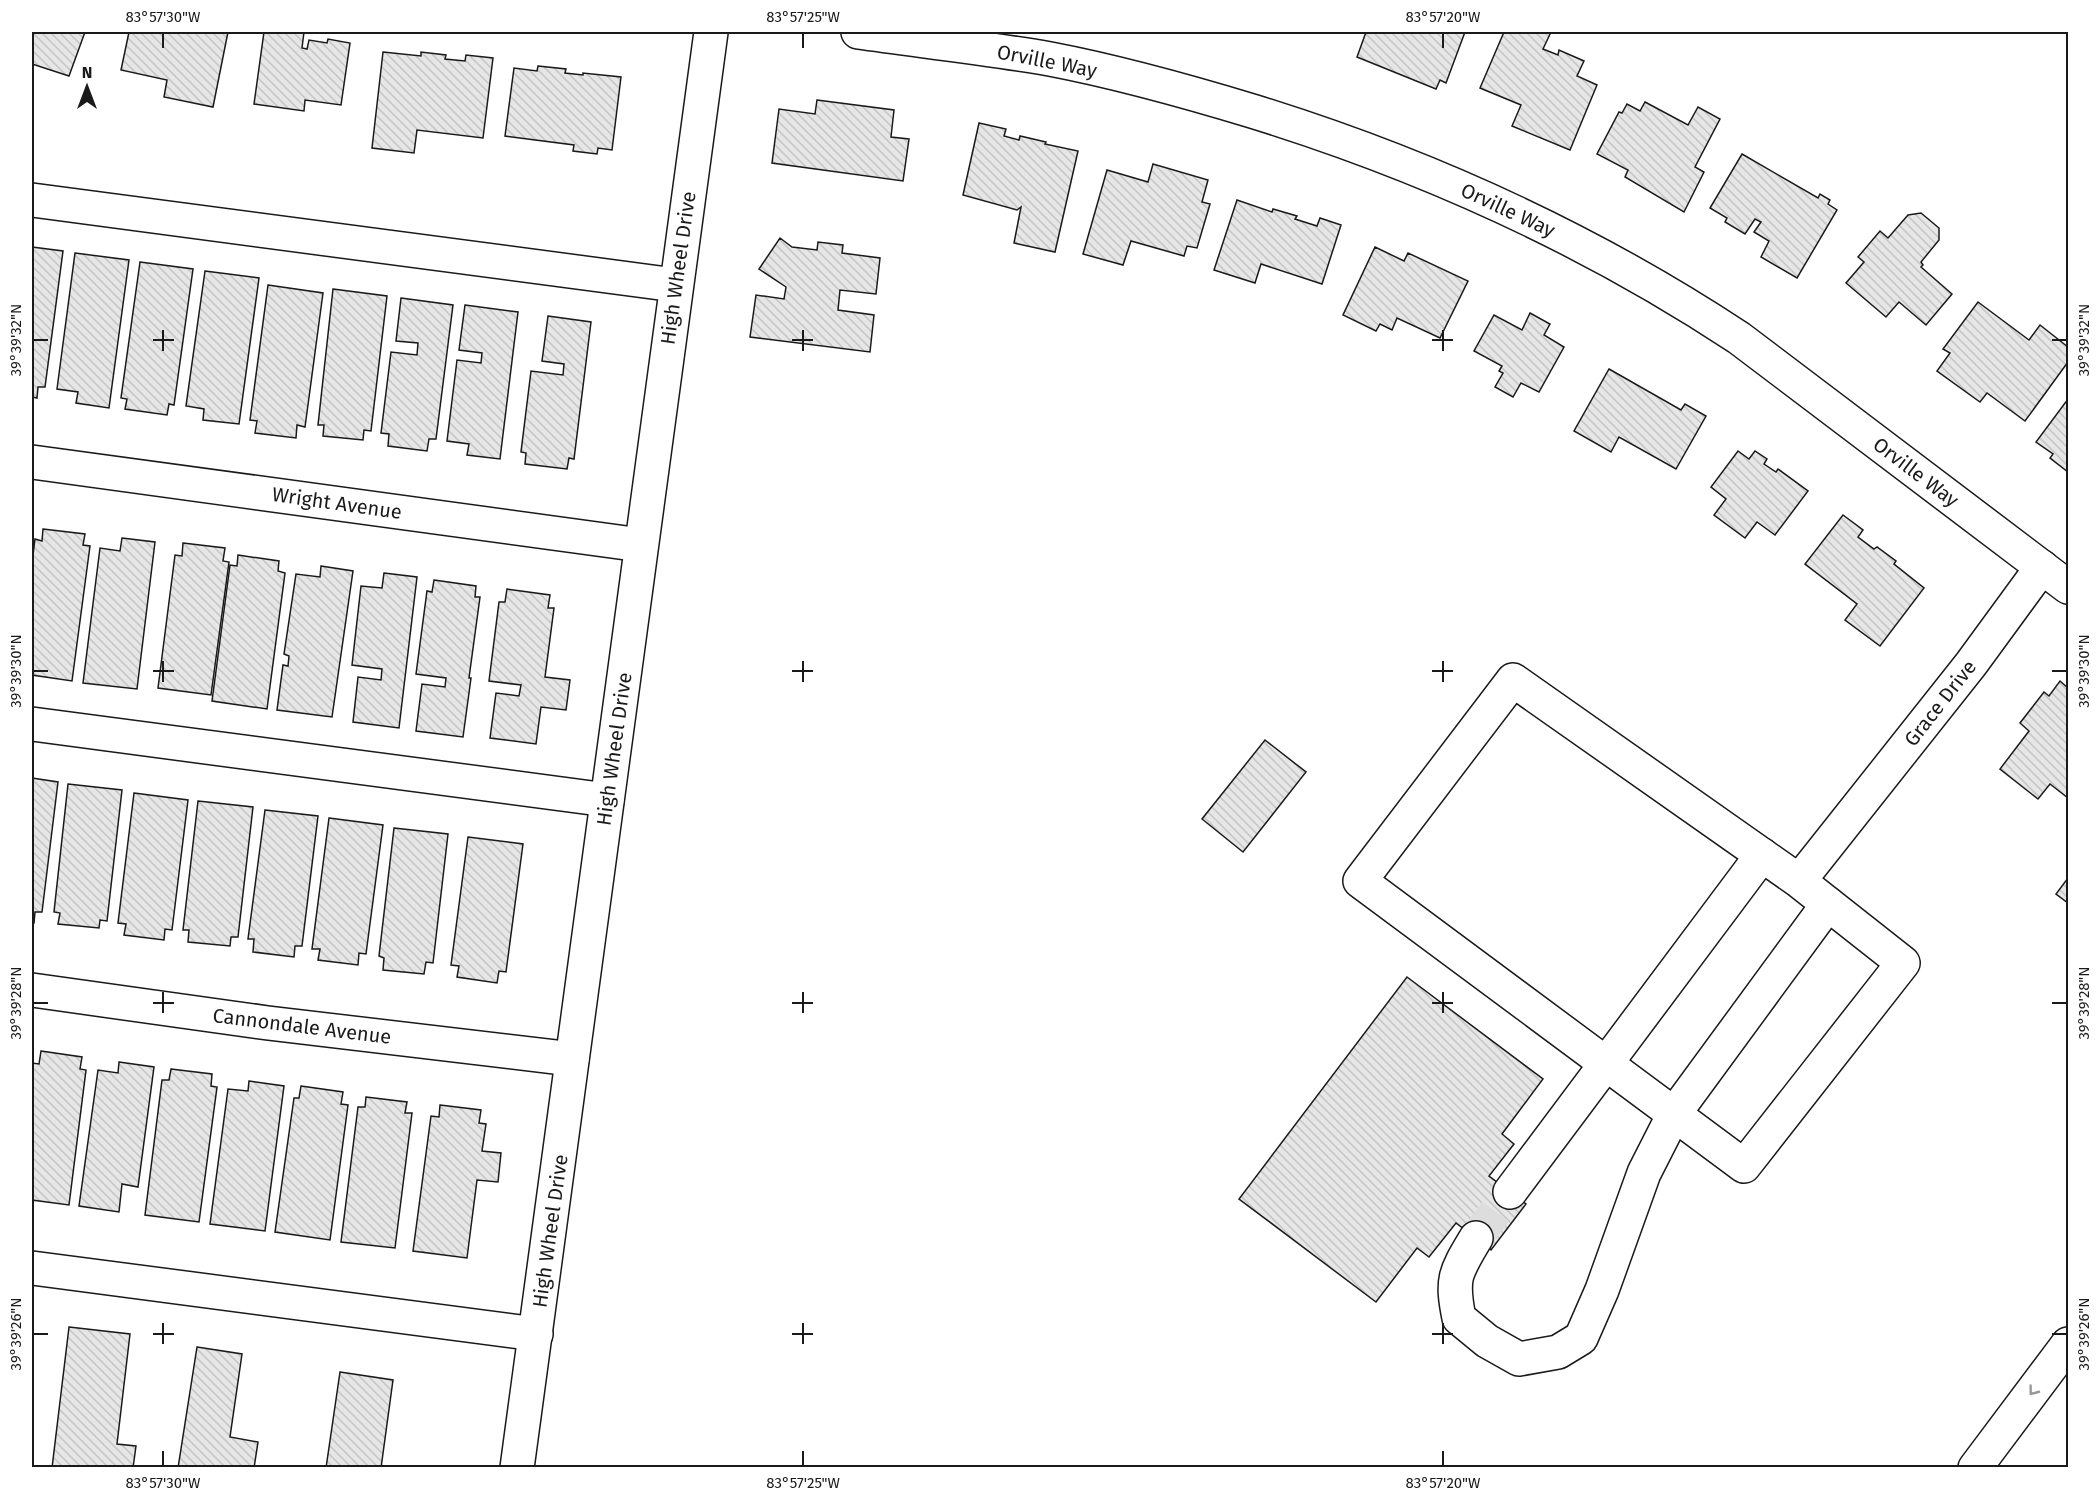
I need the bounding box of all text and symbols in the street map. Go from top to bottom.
text: 83°57'30"W [126,8,201,26]
text: 83°57'25"W [766,8,840,26]
text: 83°57'20"W [1406,8,1481,26]
street label: Orville Way [995,40,1099,82]
north arrow [57,57,117,117]
text: N [82,63,92,82]
street label: Orville Way [1457,178,1559,242]
street label: High Wheel Drive [655,190,701,346]
text: 39°39'32"N [7,304,25,376]
text: 39°39'32"N [2075,304,2093,376]
street label: Orville Way [1868,432,1964,512]
street label: Wright Avenue [271,482,403,524]
text: 39°39'30"N [7,634,25,708]
text: 39°39'30"N [2075,634,2093,708]
street label: Grace Drive [1899,655,1981,751]
street label: High Wheel Drive [591,671,637,827]
text: 39°39'28"N [7,966,25,1040]
text: 39°39'28"N [2075,966,2093,1040]
street label: Cannondale Avenue [211,1003,393,1049]
street label: High Wheel Drive [527,1153,573,1309]
text: 39°39'26"N [7,1298,25,1370]
text: 39°39'26"N [2075,1298,2093,1370]
one-way arrow [2029,1384,2040,1395]
text: 83°57'30"W [126,1474,201,1492]
text: 83°57'25"W [766,1474,840,1492]
text: 83°57'20"W [1406,1474,1481,1492]

